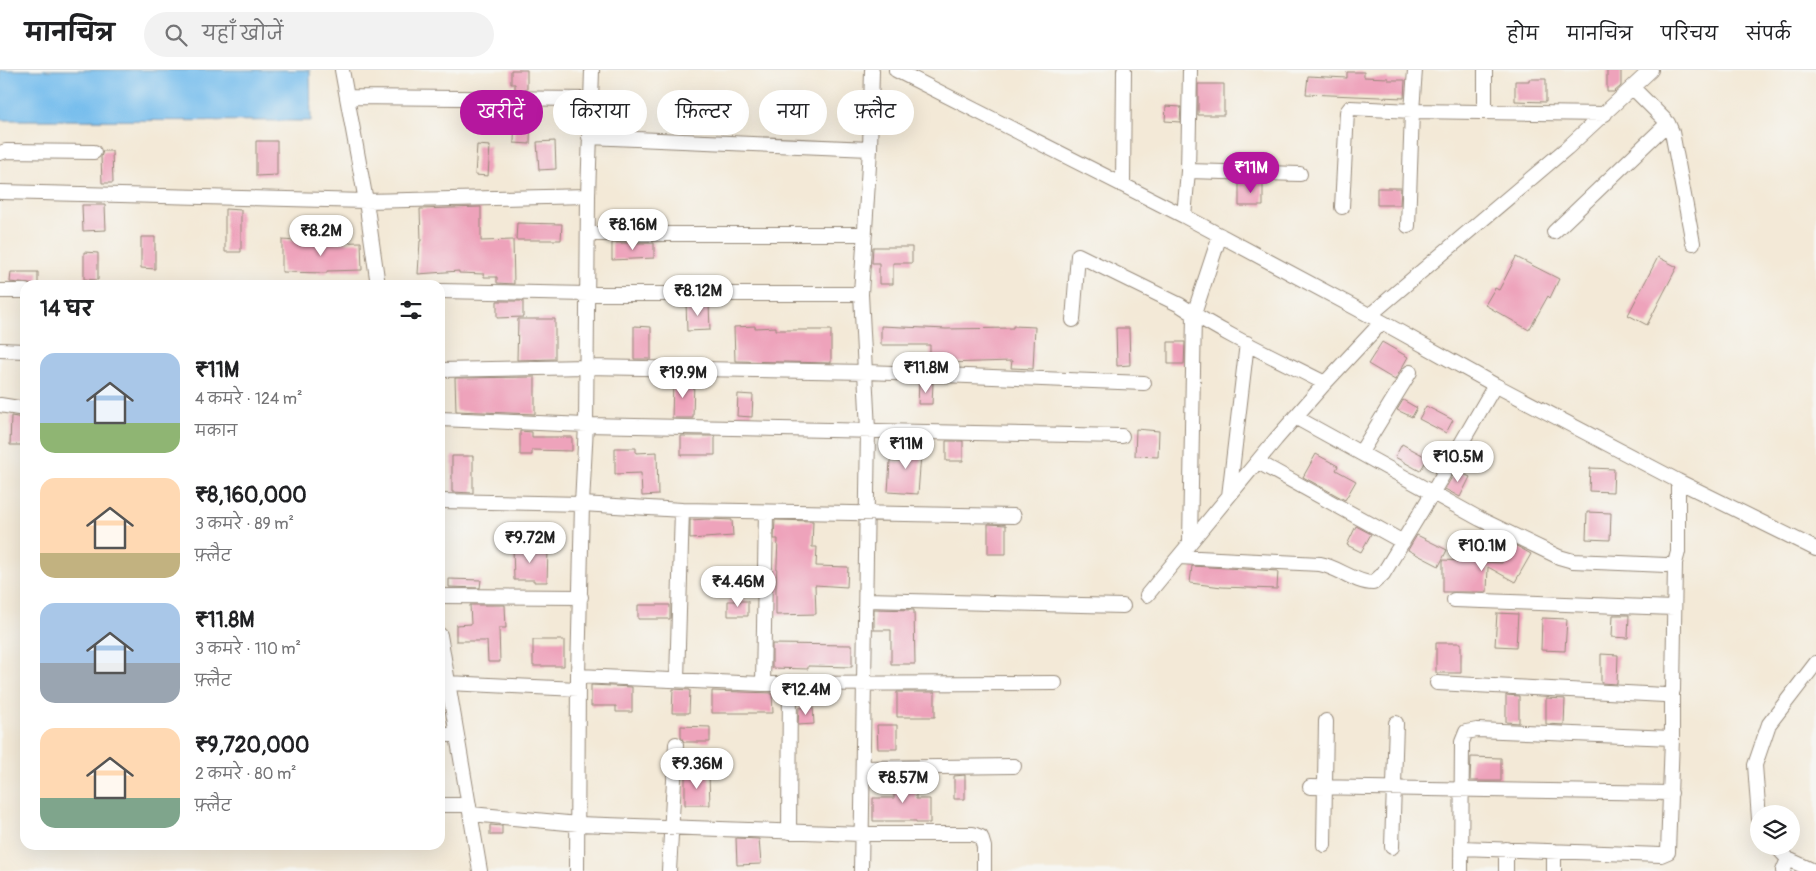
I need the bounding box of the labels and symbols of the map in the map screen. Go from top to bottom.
pin: ₹11M [1221,152,1281,194]
pin: ₹8.16M [592,208,674,251]
pin: ₹8.2M [286,214,356,257]
pin: ₹8.12M [657,274,739,317]
pin: ₹11.8M [885,352,967,394]
pin: ₹19.9M [642,356,724,399]
pin: ₹11M [876,428,936,470]
pin: ₹10.5M [1417,440,1499,483]
pin: ₹9.72M [489,522,571,564]
pin: ₹10.1M [1441,530,1523,572]
pin: ₹4.46M [697,566,779,608]
pin: ₹12.4M [765,674,847,716]
pin: ₹9.36M [656,748,738,790]
pin: ₹8.57M [862,762,944,804]

